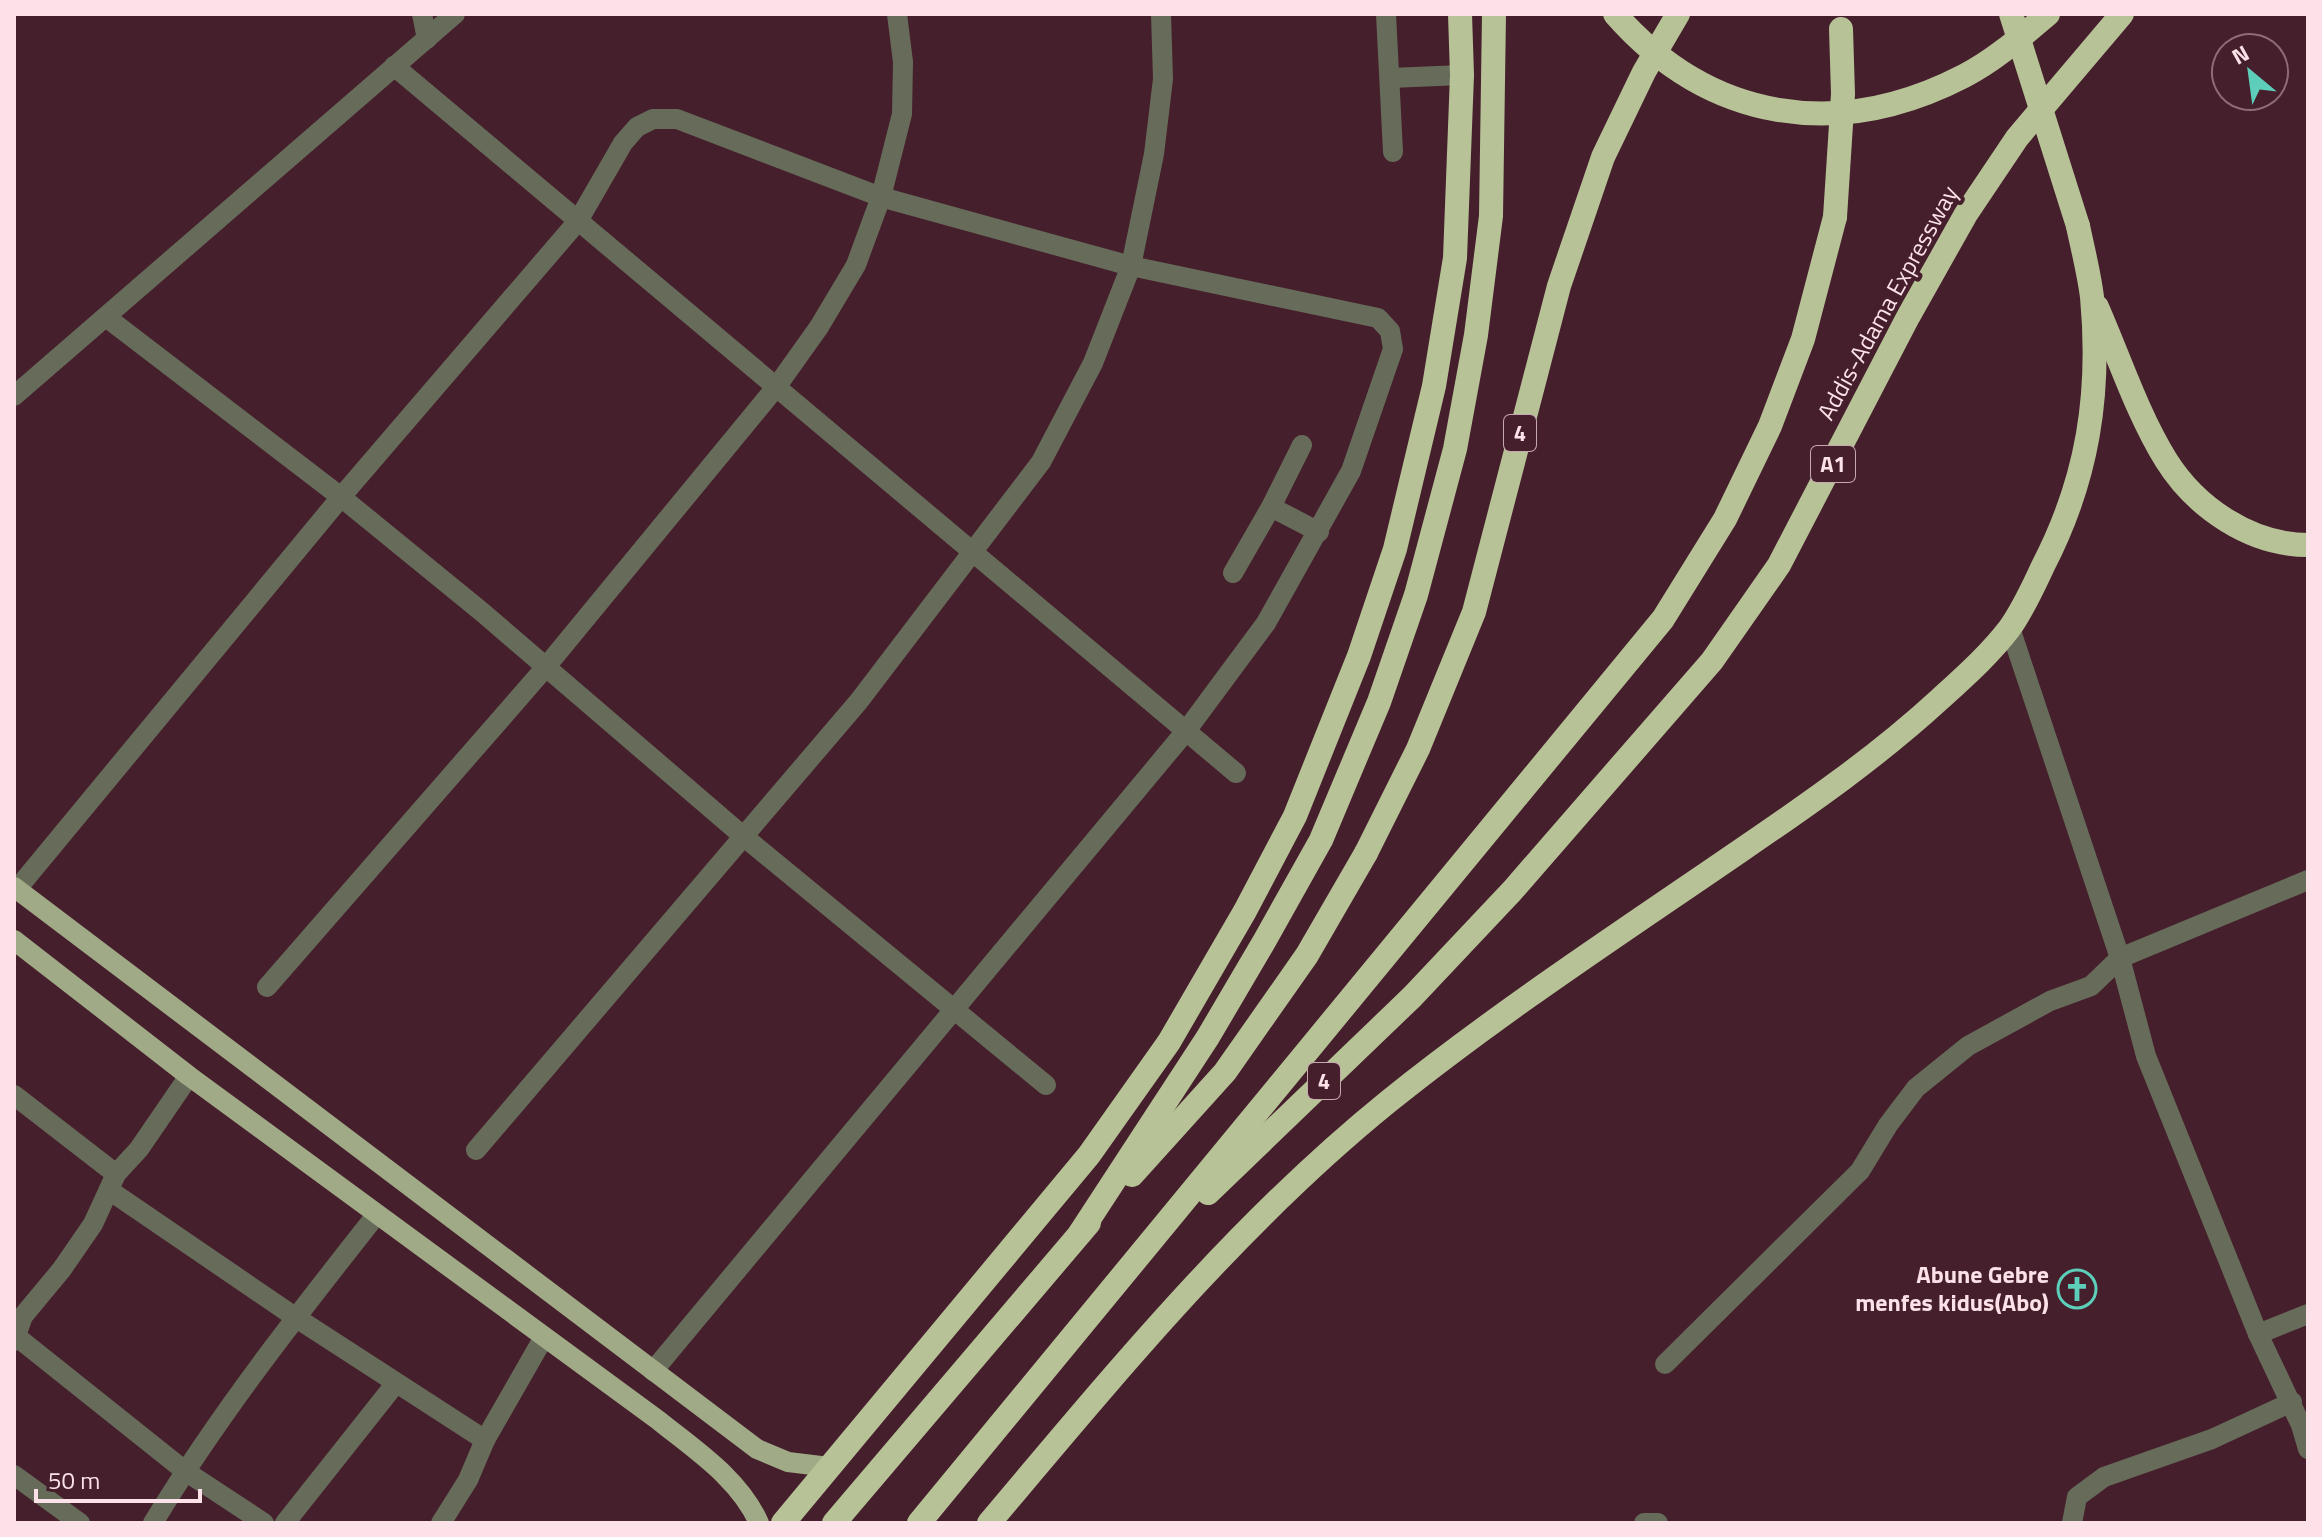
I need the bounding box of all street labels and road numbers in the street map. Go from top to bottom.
street label: Addis-Adama Expressway [1808,178,1967,426]
road number: 4 [1504,415,1536,451]
road number: A1 [1811,446,1855,482]
road number: 4 [1308,1063,1340,1099]

